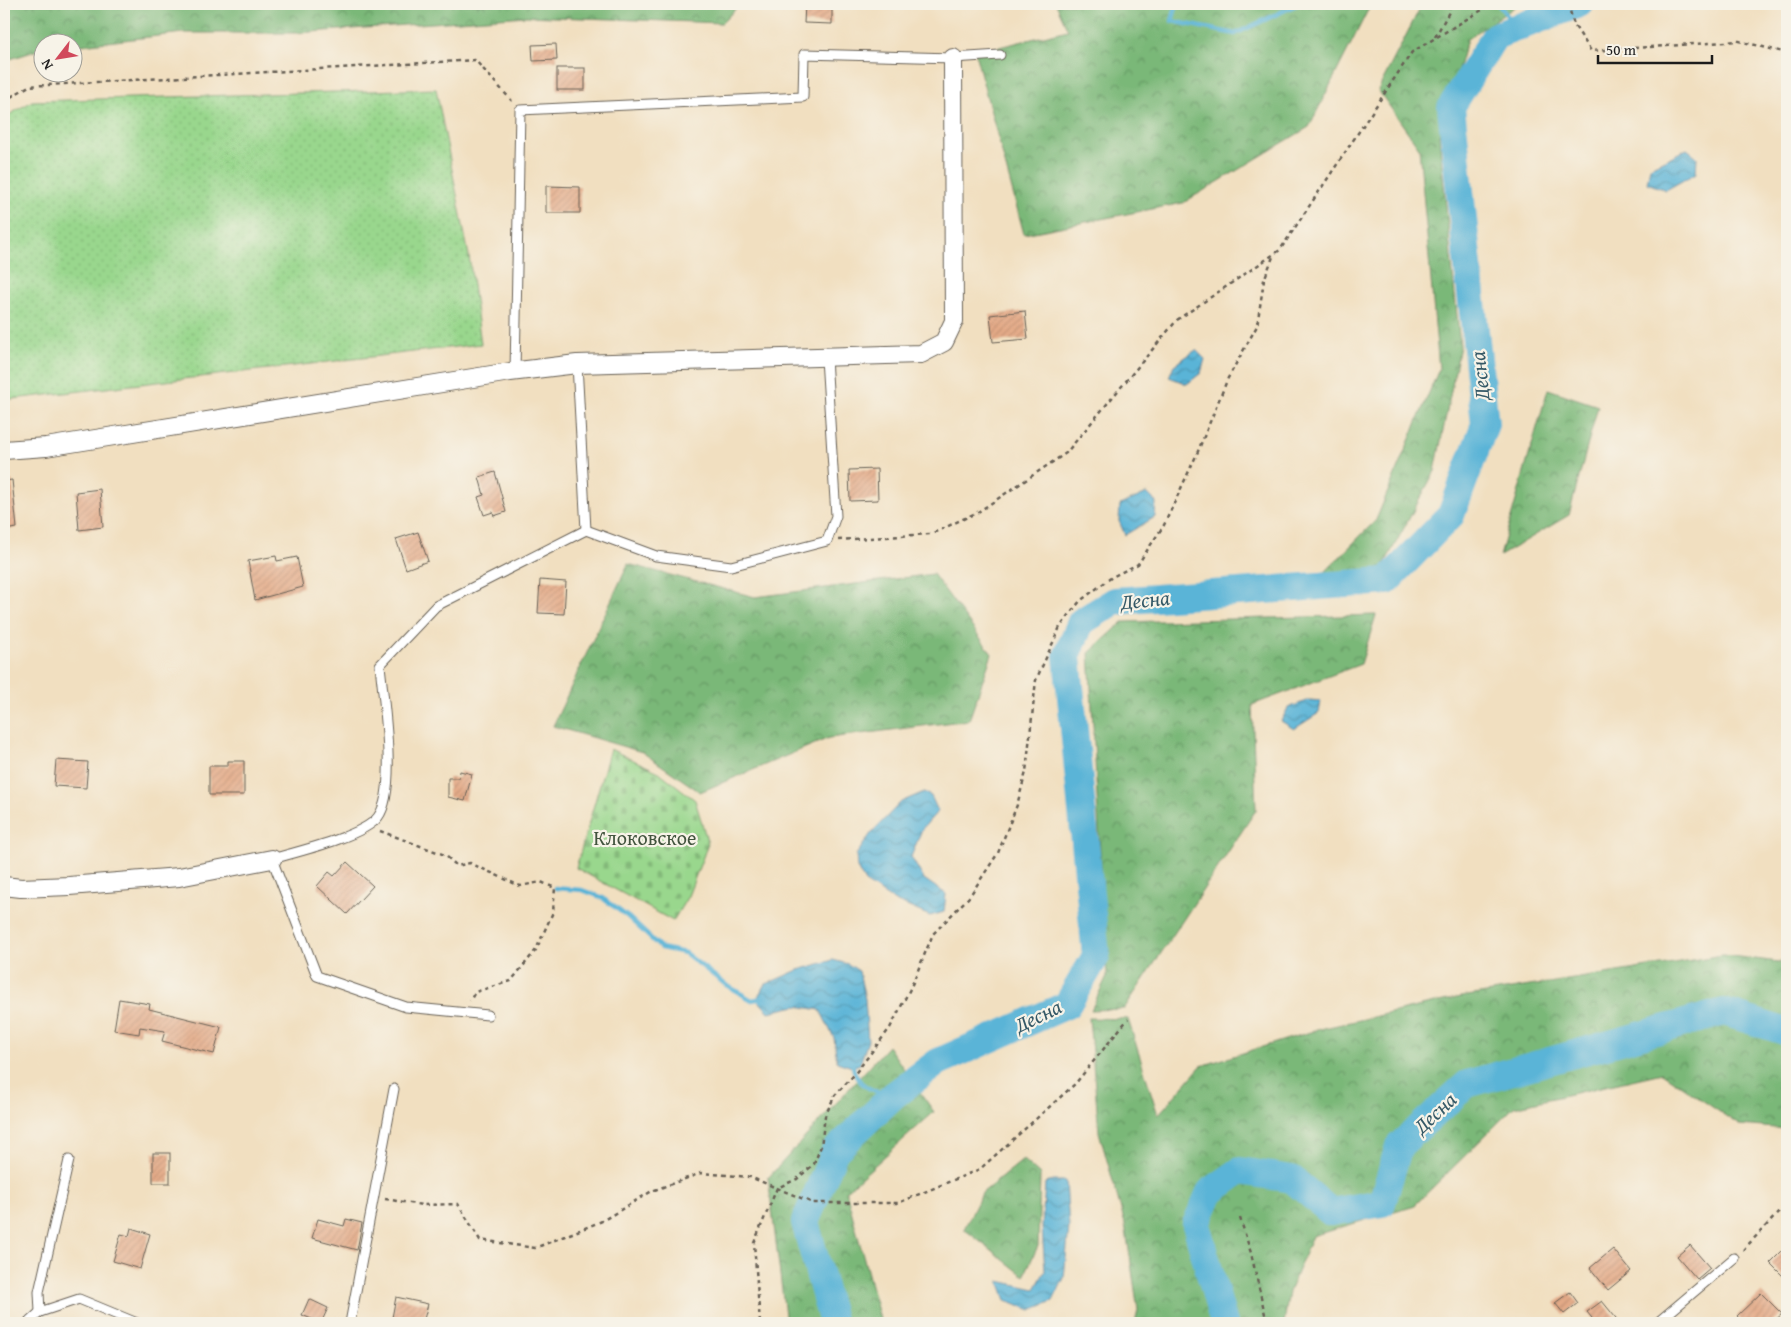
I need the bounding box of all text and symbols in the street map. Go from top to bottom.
north arrow [32,32,82,82]
scale bar [1598,32,1712,64]
text: 50 m [1606,39,1637,60]
text: N [36,55,58,74]
water label: Десна [1461,350,1498,403]
water label: Десна [1118,581,1171,618]
park label: Клоковское [594,823,696,852]
water label: Десна [1008,991,1067,1041]
water label: Десна [1405,1084,1464,1141]

